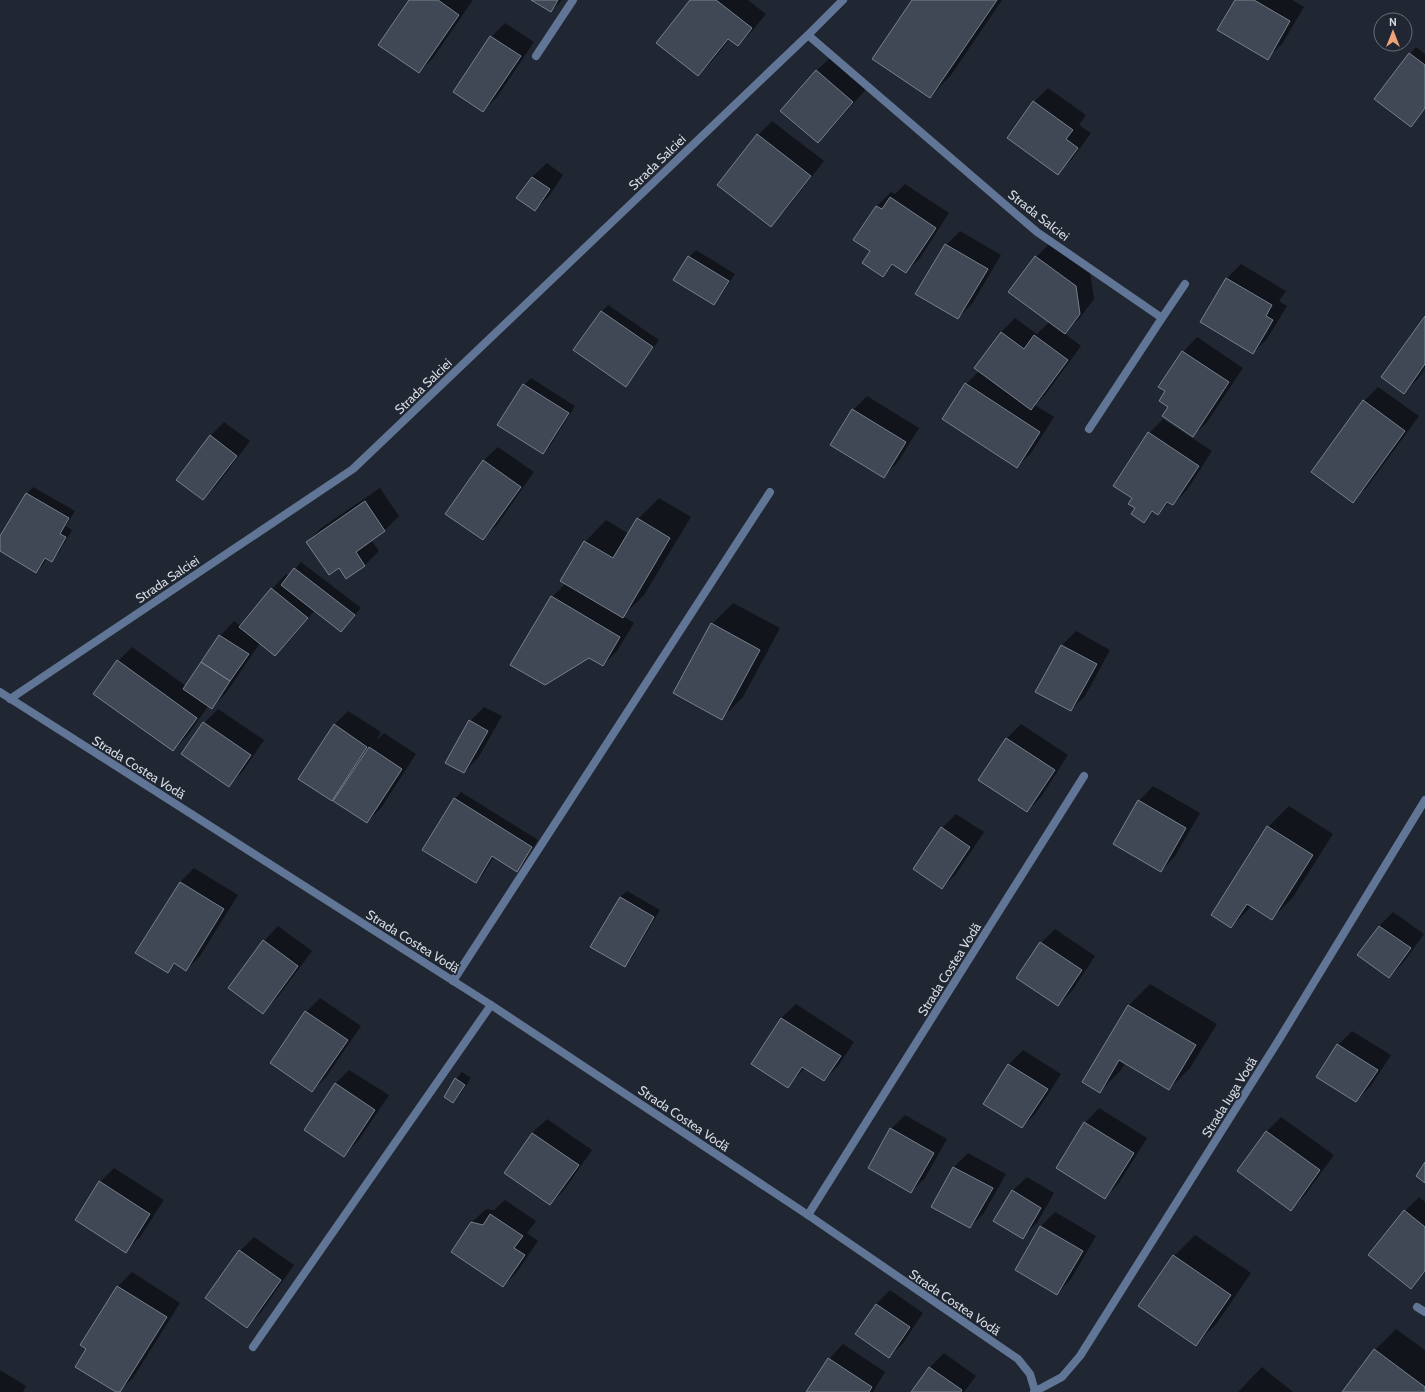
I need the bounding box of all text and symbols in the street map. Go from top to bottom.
north arrow [1373,12,1413,52]
text: N [1389,15,1397,29]
street label: Strada Salciei [625,131,689,193]
street label: Strada Salciei [1005,186,1073,244]
street label: Strada Salciei [391,355,455,417]
street label: Strada Salciei [132,552,202,606]
street label: Strada Costea Vodă [90,732,189,802]
street label: Strada Costea Vodă [364,906,463,976]
street label: Strada Costea Vodă [914,919,984,1018]
street label: Strada Iuga Vodă [1198,1053,1261,1140]
street label: Strada Costea Vodă [635,1082,733,1155]
street label: Strada Costea Vodă [906,1266,1004,1339]

